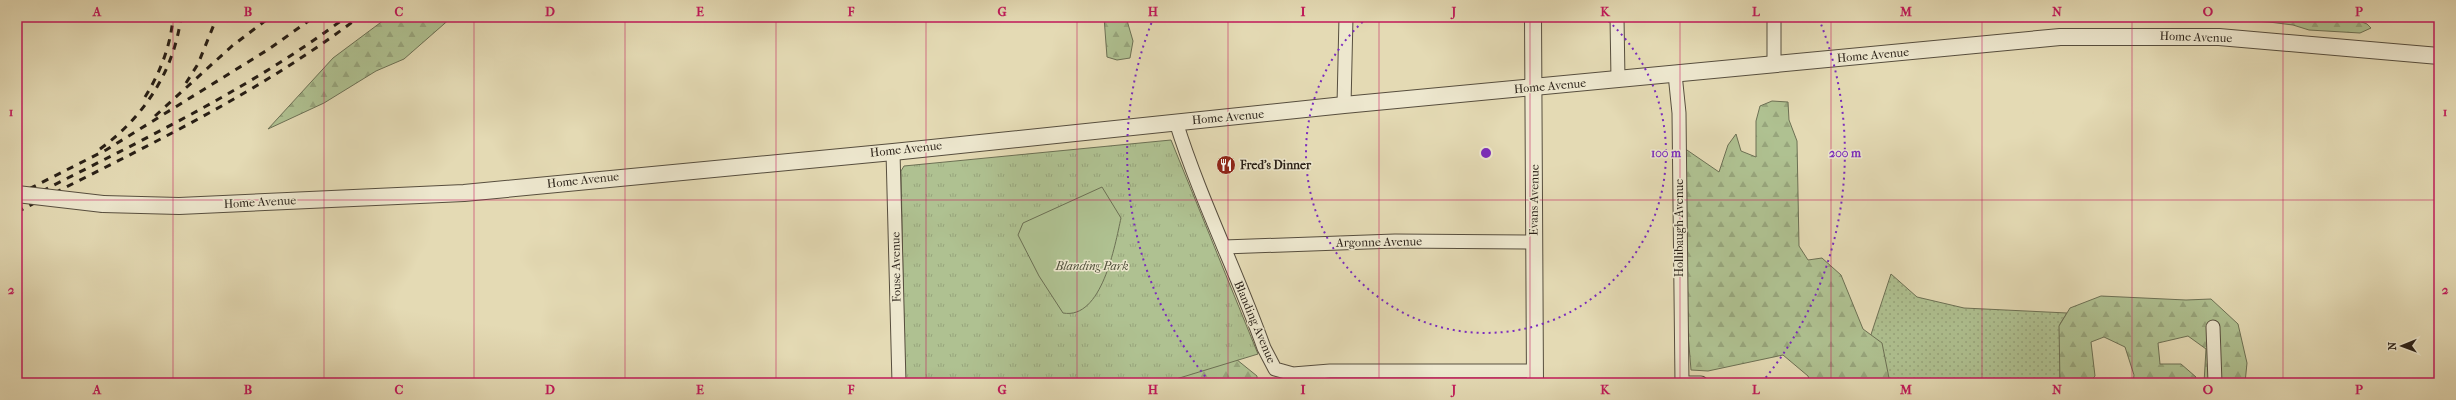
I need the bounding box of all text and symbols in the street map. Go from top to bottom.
text: A [92,4,102,19]
text: B [244,4,253,19]
text: C [395,4,404,19]
text: D [545,4,555,19]
text: E [696,4,704,19]
text: F [847,4,855,19]
text: G [997,4,1007,19]
text: H [1148,4,1159,19]
text: I [1300,4,1306,19]
text: J [1450,4,1457,20]
text: K [1600,4,1611,19]
text: L [1752,4,1761,19]
text: M [1899,4,1912,19]
text: N [2052,4,2062,19]
text: O [2203,4,2213,19]
text: P [2355,4,2363,19]
street label: Home Avenue [2160,29,2233,45]
street label: Home Avenue [1836,45,1910,65]
street label: Home Avenue [1513,76,1587,96]
text: 1 [9,104,14,119]
text: 1 [2443,104,2448,119]
street label: Home Avenue [1191,107,1265,127]
street label: Home Avenue [869,138,943,160]
centre of rings [1479,146,1493,160]
text: 100 m [1651,146,1682,160]
text: 200 m [1829,146,1862,160]
restaurant icon: Fred's Dinner [1215,154,1237,176]
place label: Fred's Dinner [1239,158,1312,172]
street label: Evans Avenue [1526,164,1542,236]
street label: Home Avenue [546,169,620,191]
street label: Hollibaugh Avenue [1672,179,1686,277]
street label: Home Avenue [223,193,297,211]
street label: Fouse Avenue [888,231,904,303]
street label: Argonne Avenue [1335,234,1422,250]
park label: Blanding Park [1055,259,1128,273]
street label: Blanding Avenue [1231,279,1279,365]
text: 2 [8,282,15,297]
text: 2 [2442,282,2449,297]
north arrow [2382,326,2422,366]
text: N [2386,341,2399,350]
text: A [92,382,102,397]
text: B [244,382,253,397]
text: C [395,382,404,397]
text: D [545,382,555,397]
text: E [696,382,704,397]
text: F [847,382,855,397]
text: G [997,382,1007,397]
text: H [1148,382,1159,397]
text: I [1300,382,1306,397]
text: J [1450,382,1457,398]
text: K [1600,382,1611,397]
text: L [1752,382,1761,397]
text: M [1899,382,1912,397]
text: N [2052,382,2062,397]
text: O [2203,382,2213,397]
text: P [2355,382,2363,397]

